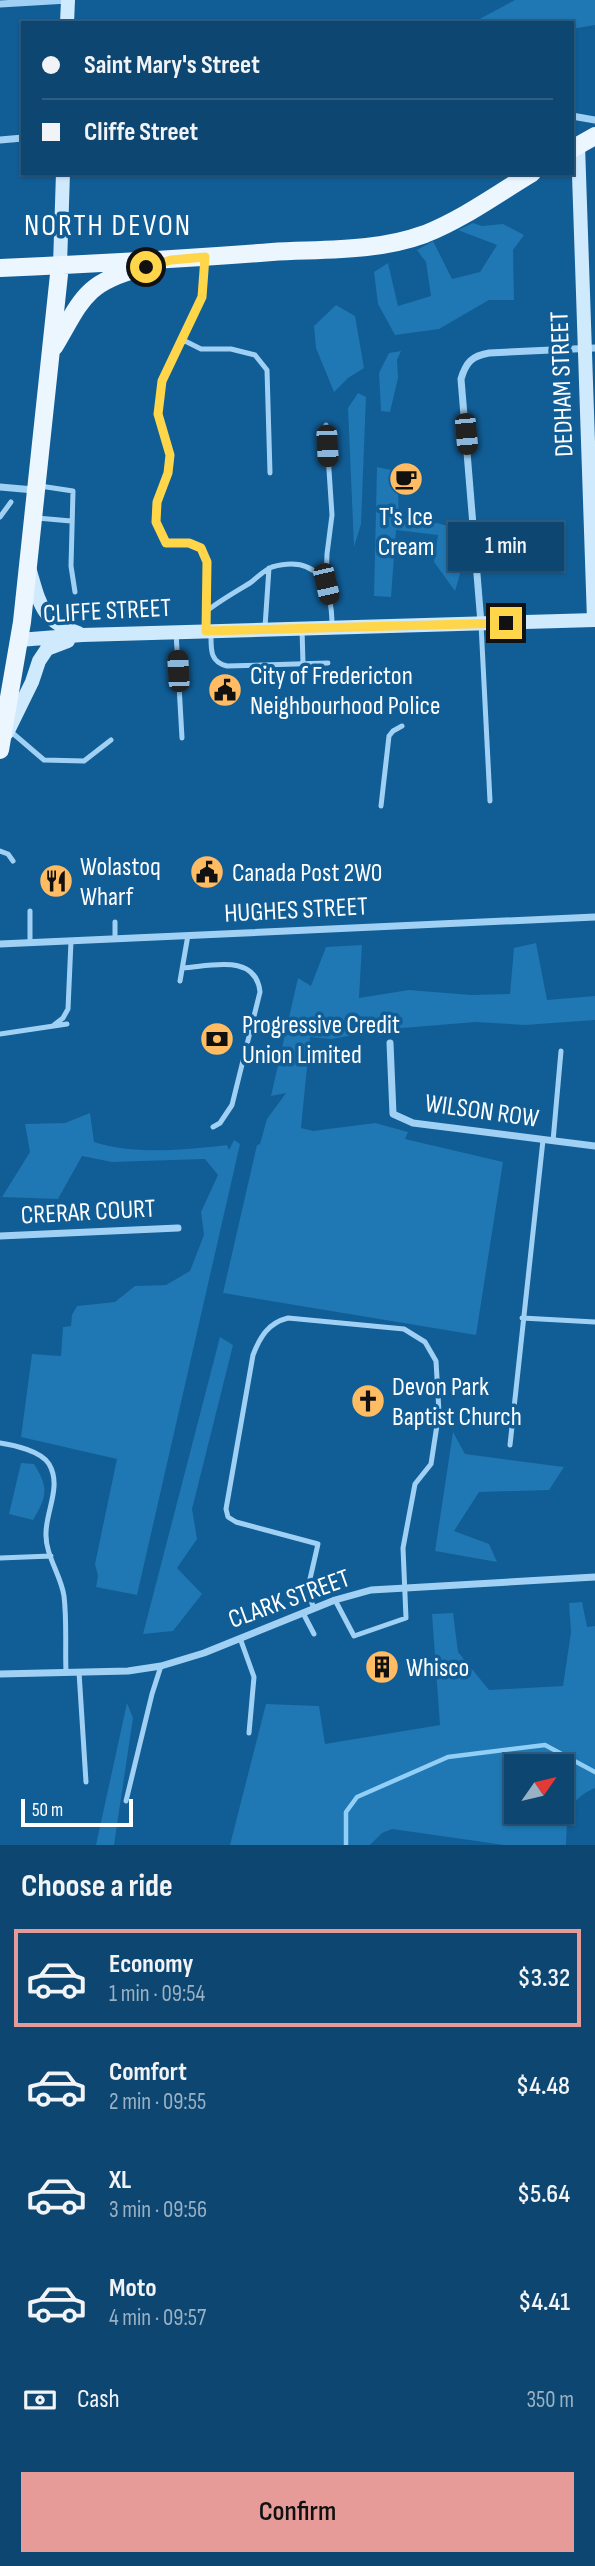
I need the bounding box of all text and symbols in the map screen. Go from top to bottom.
text: Saint Mary's Street [84,50,260,81]
text: Cliffe Street [84,117,198,148]
district label: NORTH DEVON [24,208,192,244]
route start [130,251,162,283]
street label: DEDHAM STREET [544,311,581,457]
car [454,412,479,456]
car [316,424,339,468]
cafe icon: T's Ice Cream [387,460,425,498]
place label: T's Ice Cream [378,502,434,563]
callout: 1 min [448,522,564,570]
text: 1 min [485,532,527,560]
car [312,561,341,607]
street label: CLIFFE STREET [42,593,172,630]
route end [490,607,522,639]
car [167,649,190,693]
place label: City of Fredericton Neighbourhood Police [250,661,440,722]
public building icon: City of Fredericton Neighbourhood Police [206,671,244,709]
place label: Wolastoq Wharf [80,852,161,913]
public building icon: Canada Post 2W0 [188,853,226,891]
place label: Canada Post 2W0 [232,858,382,889]
restaurant icon: Wolastoq Wharf [37,862,75,900]
street label: HUGHES STREET [223,891,369,930]
place label: Progressive Credit Union Limited [242,1010,400,1071]
bank icon: Progressive Credit Union Limited [198,1020,236,1058]
street label: WILSON ROW [423,1088,541,1135]
street label: CRERAR COURT [20,1193,156,1232]
place label: Devon Park Baptist Church [392,1372,522,1433]
church icon: Devon Park Baptist Church [349,1382,387,1420]
street label: CLARK STREET [224,1563,355,1636]
building icon: Whisco [363,1648,401,1686]
place label: Whisco [406,1653,469,1684]
north arrow [504,1754,574,1824]
map controls [504,1754,574,1824]
scale bar [21,1796,133,1828]
text: 50 m [32,1799,63,1822]
text: Choose a ride [21,1867,173,1906]
icon: car [25,1947,88,2010]
text: Economy [109,1949,193,1980]
text: $3.32 [518,1963,570,1994]
text: 1 min · 09:54 [109,1980,205,2008]
icon: car [25,2055,88,2118]
text: Comfort [109,2057,187,2088]
text: $4.48 [516,2071,570,2102]
text: 2 min · 09:55 [109,2088,206,2116]
icon: car [25,2163,88,2226]
text: XL [109,2165,131,2196]
text: $5.64 [517,2179,570,2210]
text: 3 min · 09:56 [109,2196,207,2224]
icon: car [25,2271,88,2334]
text: Moto [109,2273,157,2304]
text: $4.41 [518,2287,570,2318]
text: 4 min · 09:57 [109,2304,206,2332]
icon: cash [21,2381,59,2419]
text: Cash [77,2384,120,2415]
text: 350 m [526,2386,574,2414]
button: Confirm [21,2472,574,2552]

